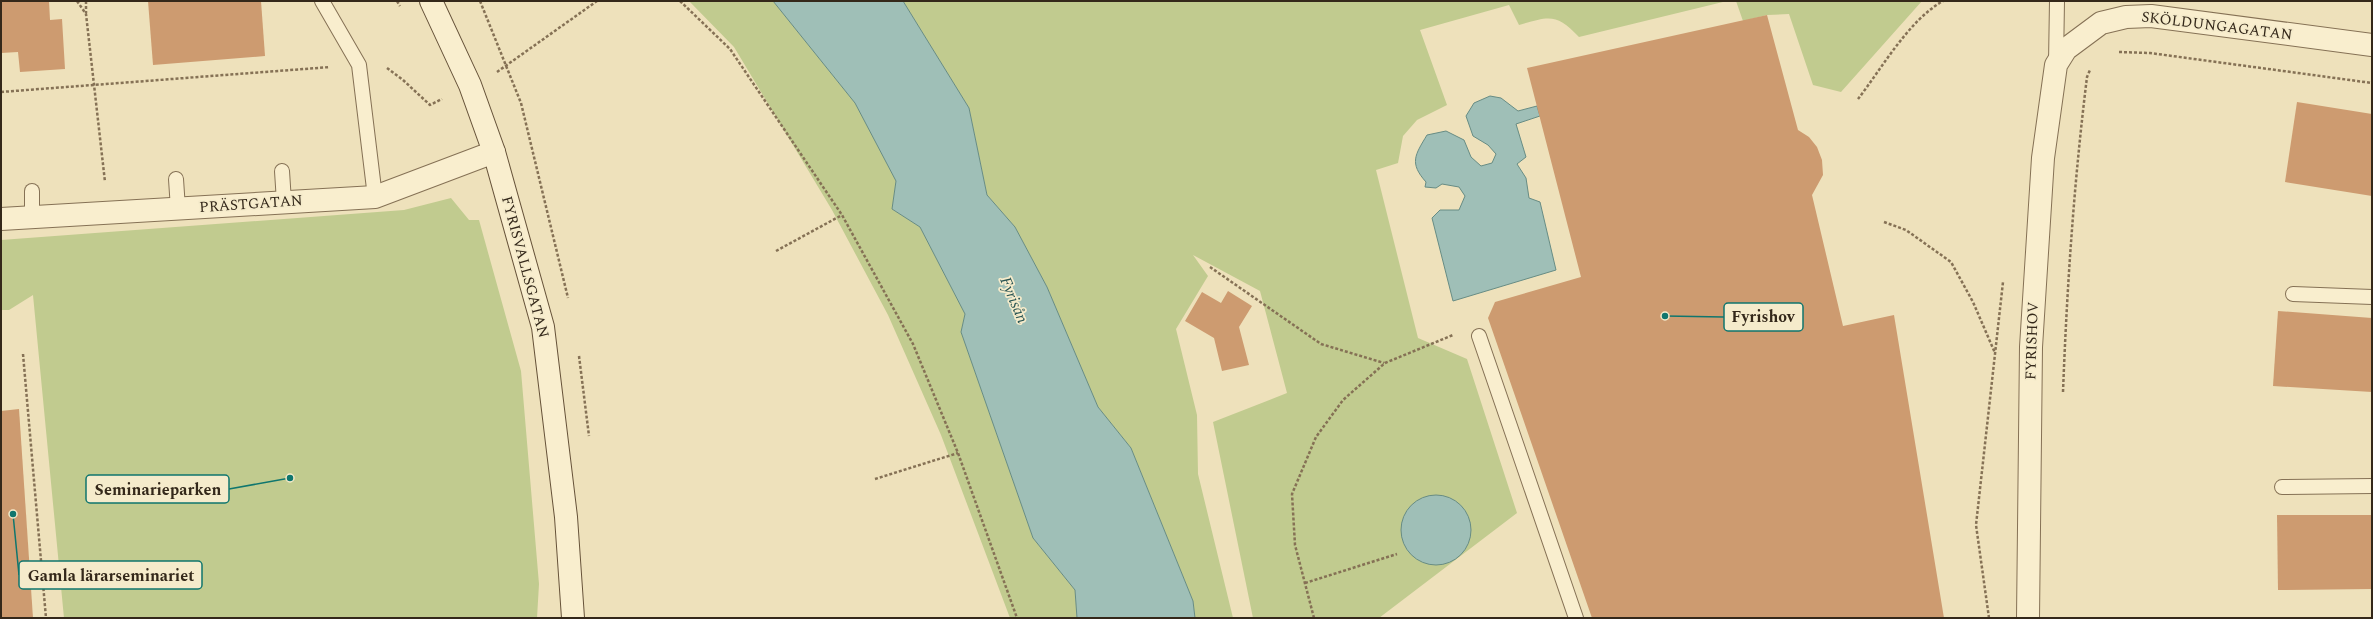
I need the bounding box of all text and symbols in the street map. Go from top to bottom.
street label: SKÖLDUNGAGATAN [2140,5,2294,47]
street label: PRÄSTGATAN [198,189,304,219]
street label: FYRISVALLSGATAN [495,193,555,341]
water label: Fyrisån [993,273,1035,328]
street label: FYRISHOV [2019,301,2045,381]
callout: Fyrishov [1724,303,1803,331]
text: Fyrishov [1731,305,1796,329]
callout: Seminarieparken [86,475,229,503]
text: Seminarieparken [95,478,222,502]
callout: Gamla lärarseminariet [19,561,202,589]
text: Gamla lärarseminariet [28,564,194,588]

